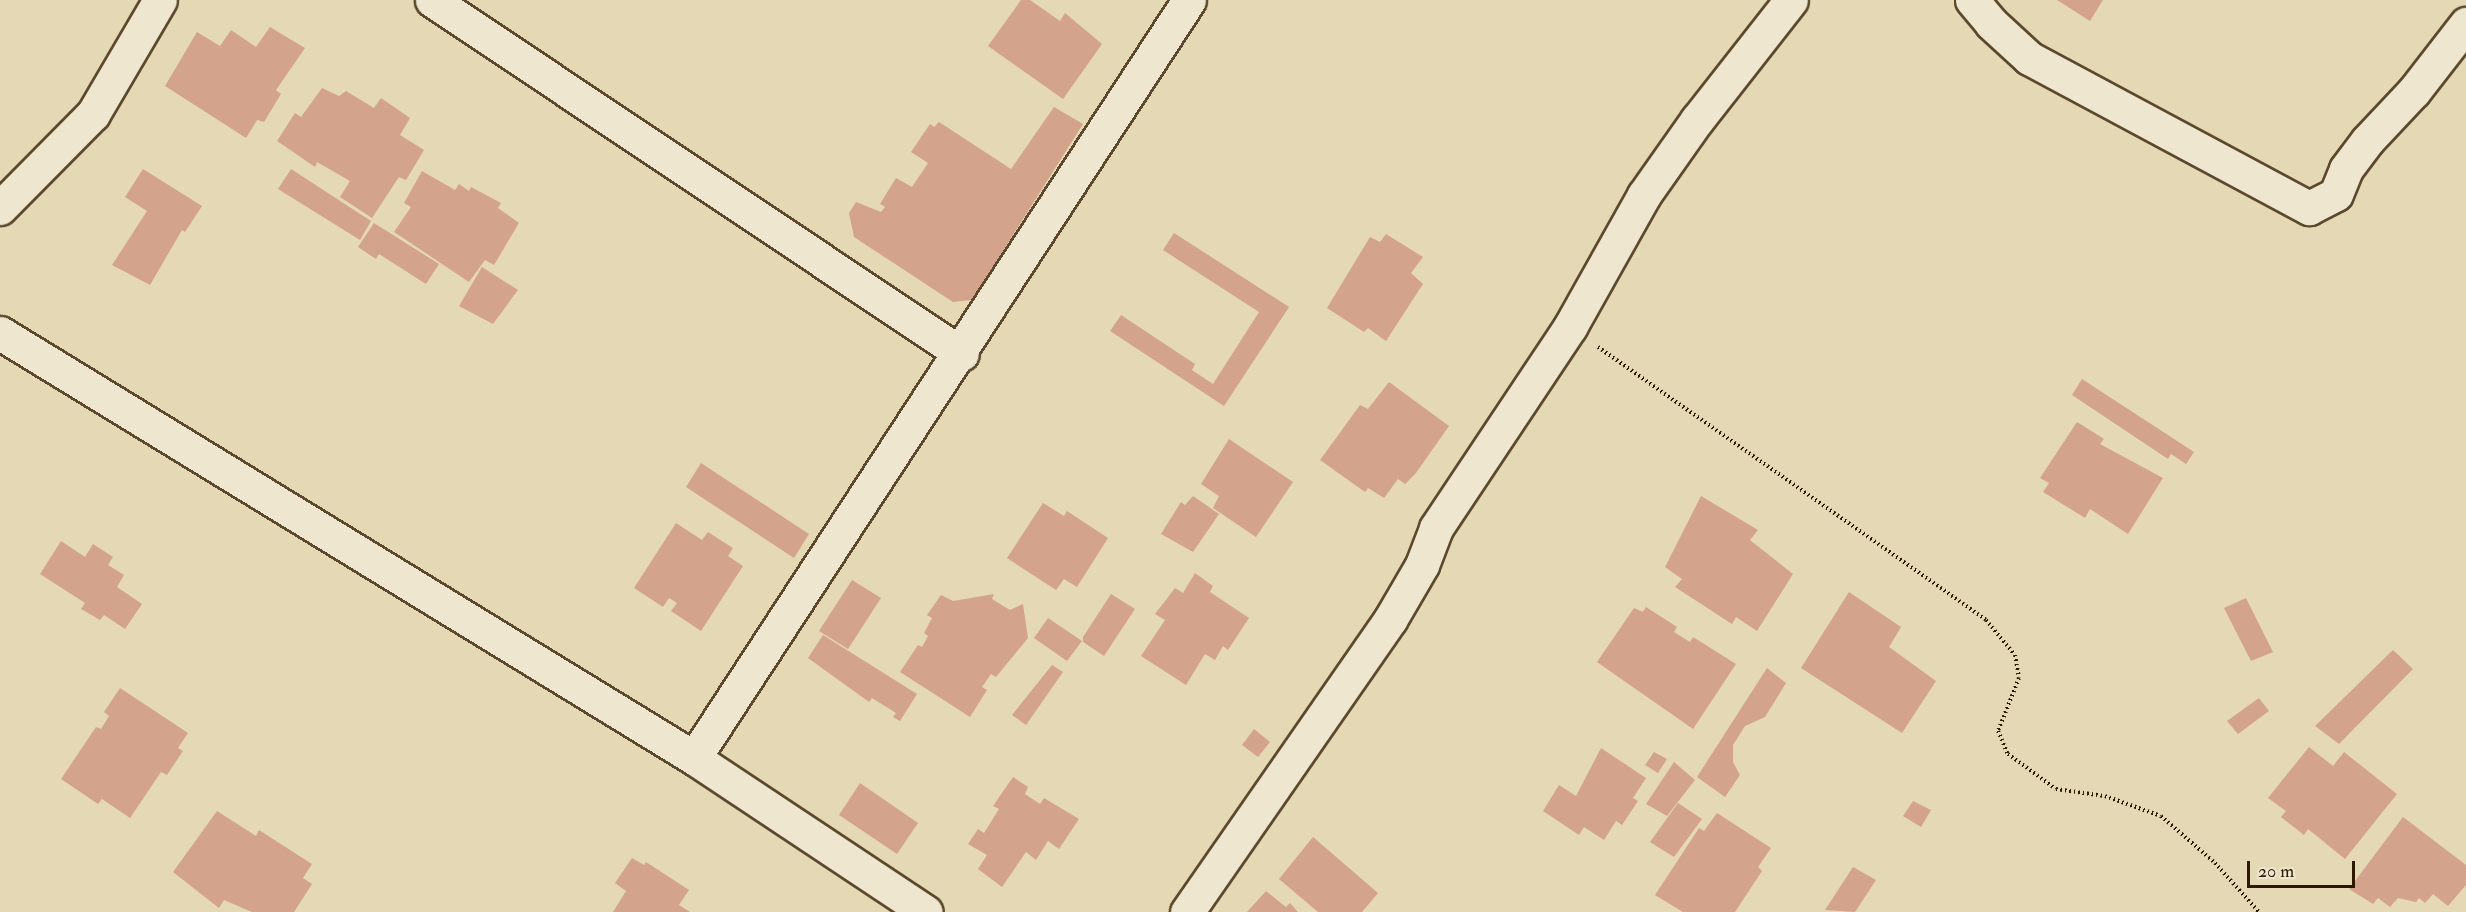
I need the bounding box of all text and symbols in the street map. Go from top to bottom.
scale bar [2250,849,2358,887]
text: 20 m [2258,860,2294,883]

